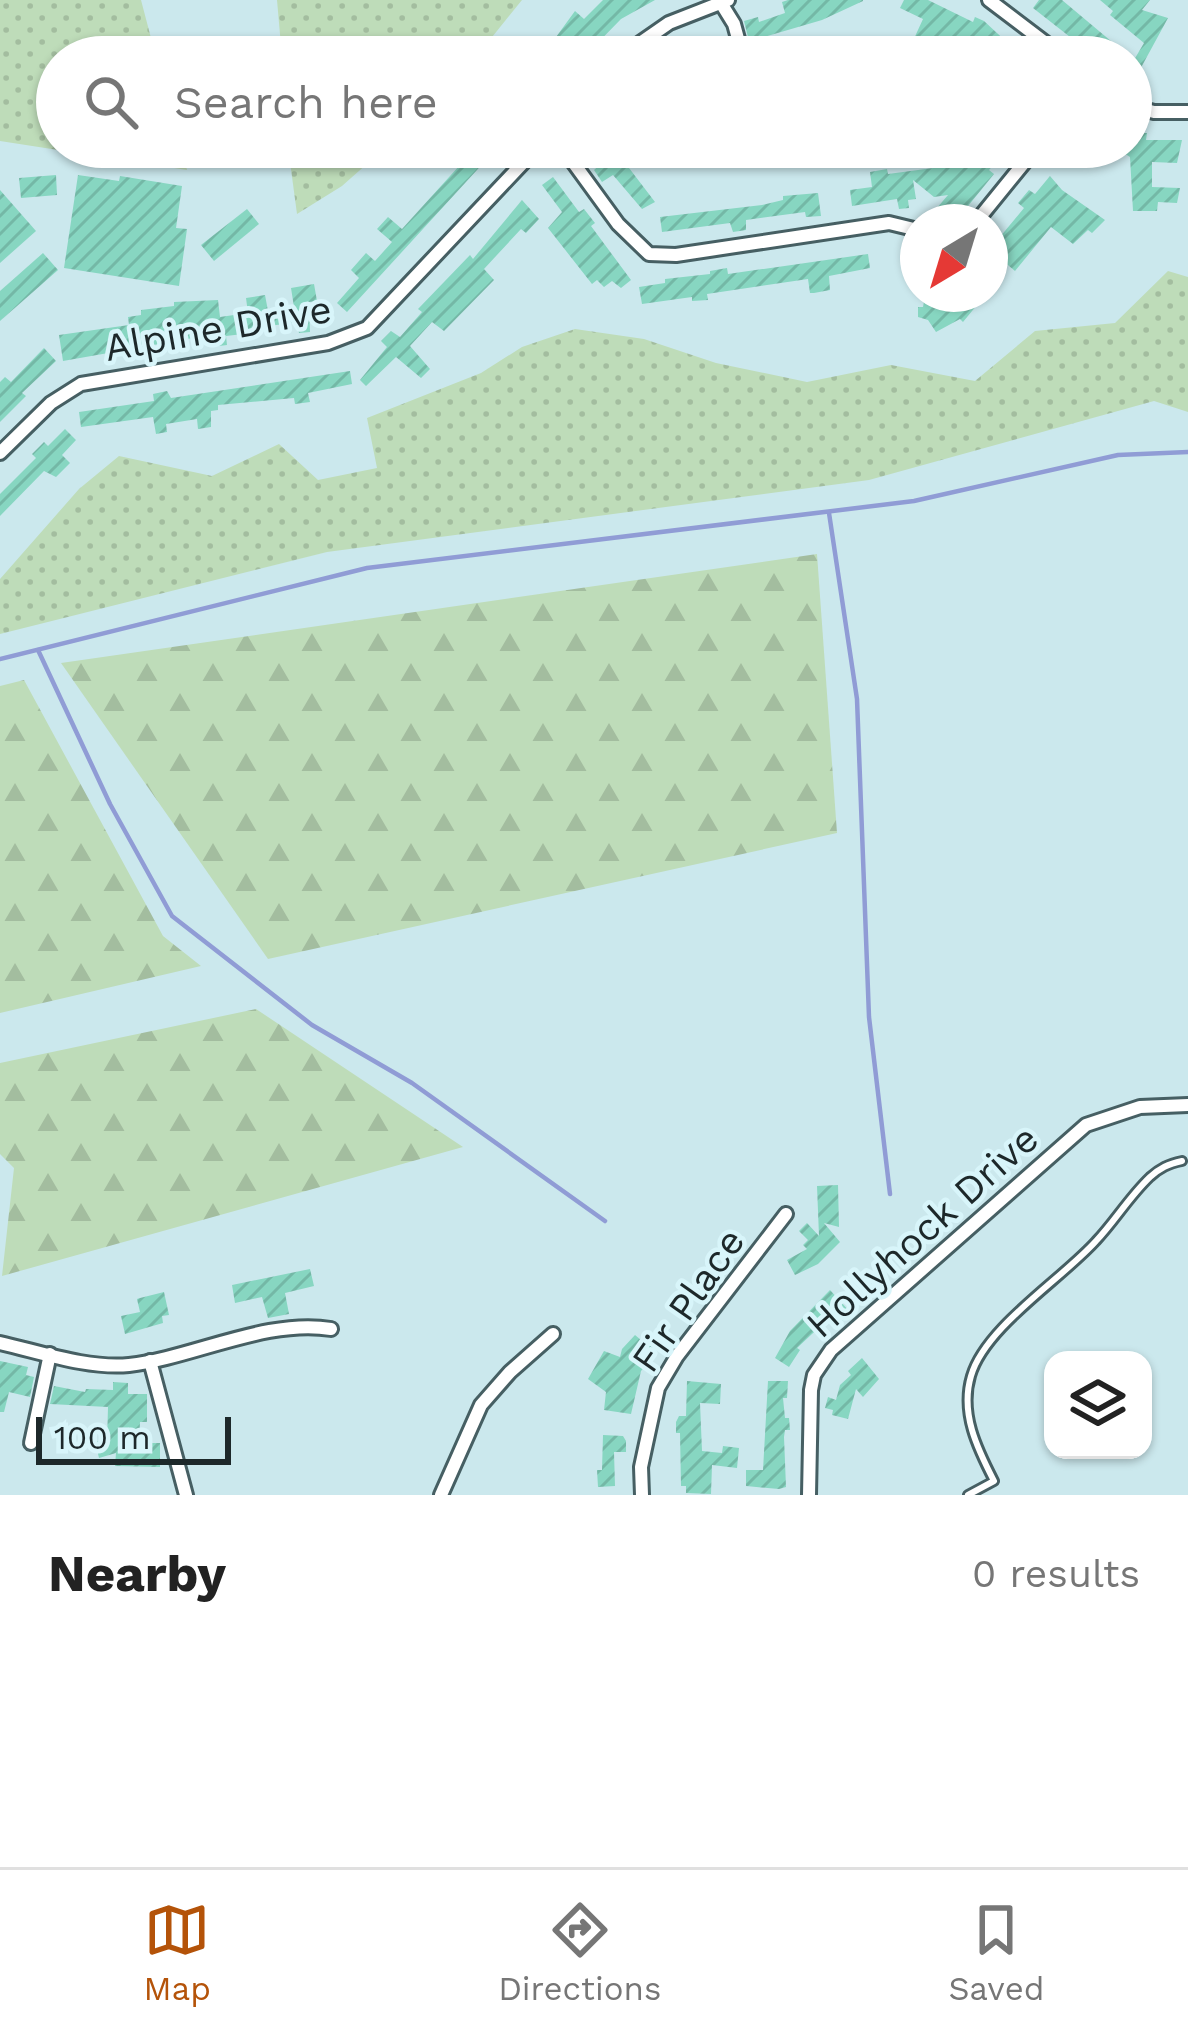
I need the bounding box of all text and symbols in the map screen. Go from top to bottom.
search box [36,36,1152,168]
icon: search [78,69,144,135]
text: Search here [174,76,438,129]
north arrow [900,204,1008,312]
street label: Alpine Drive [101,286,335,370]
street label: Hollyhock Drive [797,1115,1047,1347]
street label: Fir Place [622,1220,754,1380]
map controls [1044,1351,1152,1459]
button: layers [1044,1351,1152,1459]
scale bar [36,1411,231,1464]
text: 100 m [54,1418,151,1457]
text: Nearby [48,1544,226,1603]
text: 0 results [972,1551,1140,1596]
tab: Map [144,1897,211,2008]
tab: Directions [498,1897,661,2008]
tab: Saved [949,1897,1044,2008]

